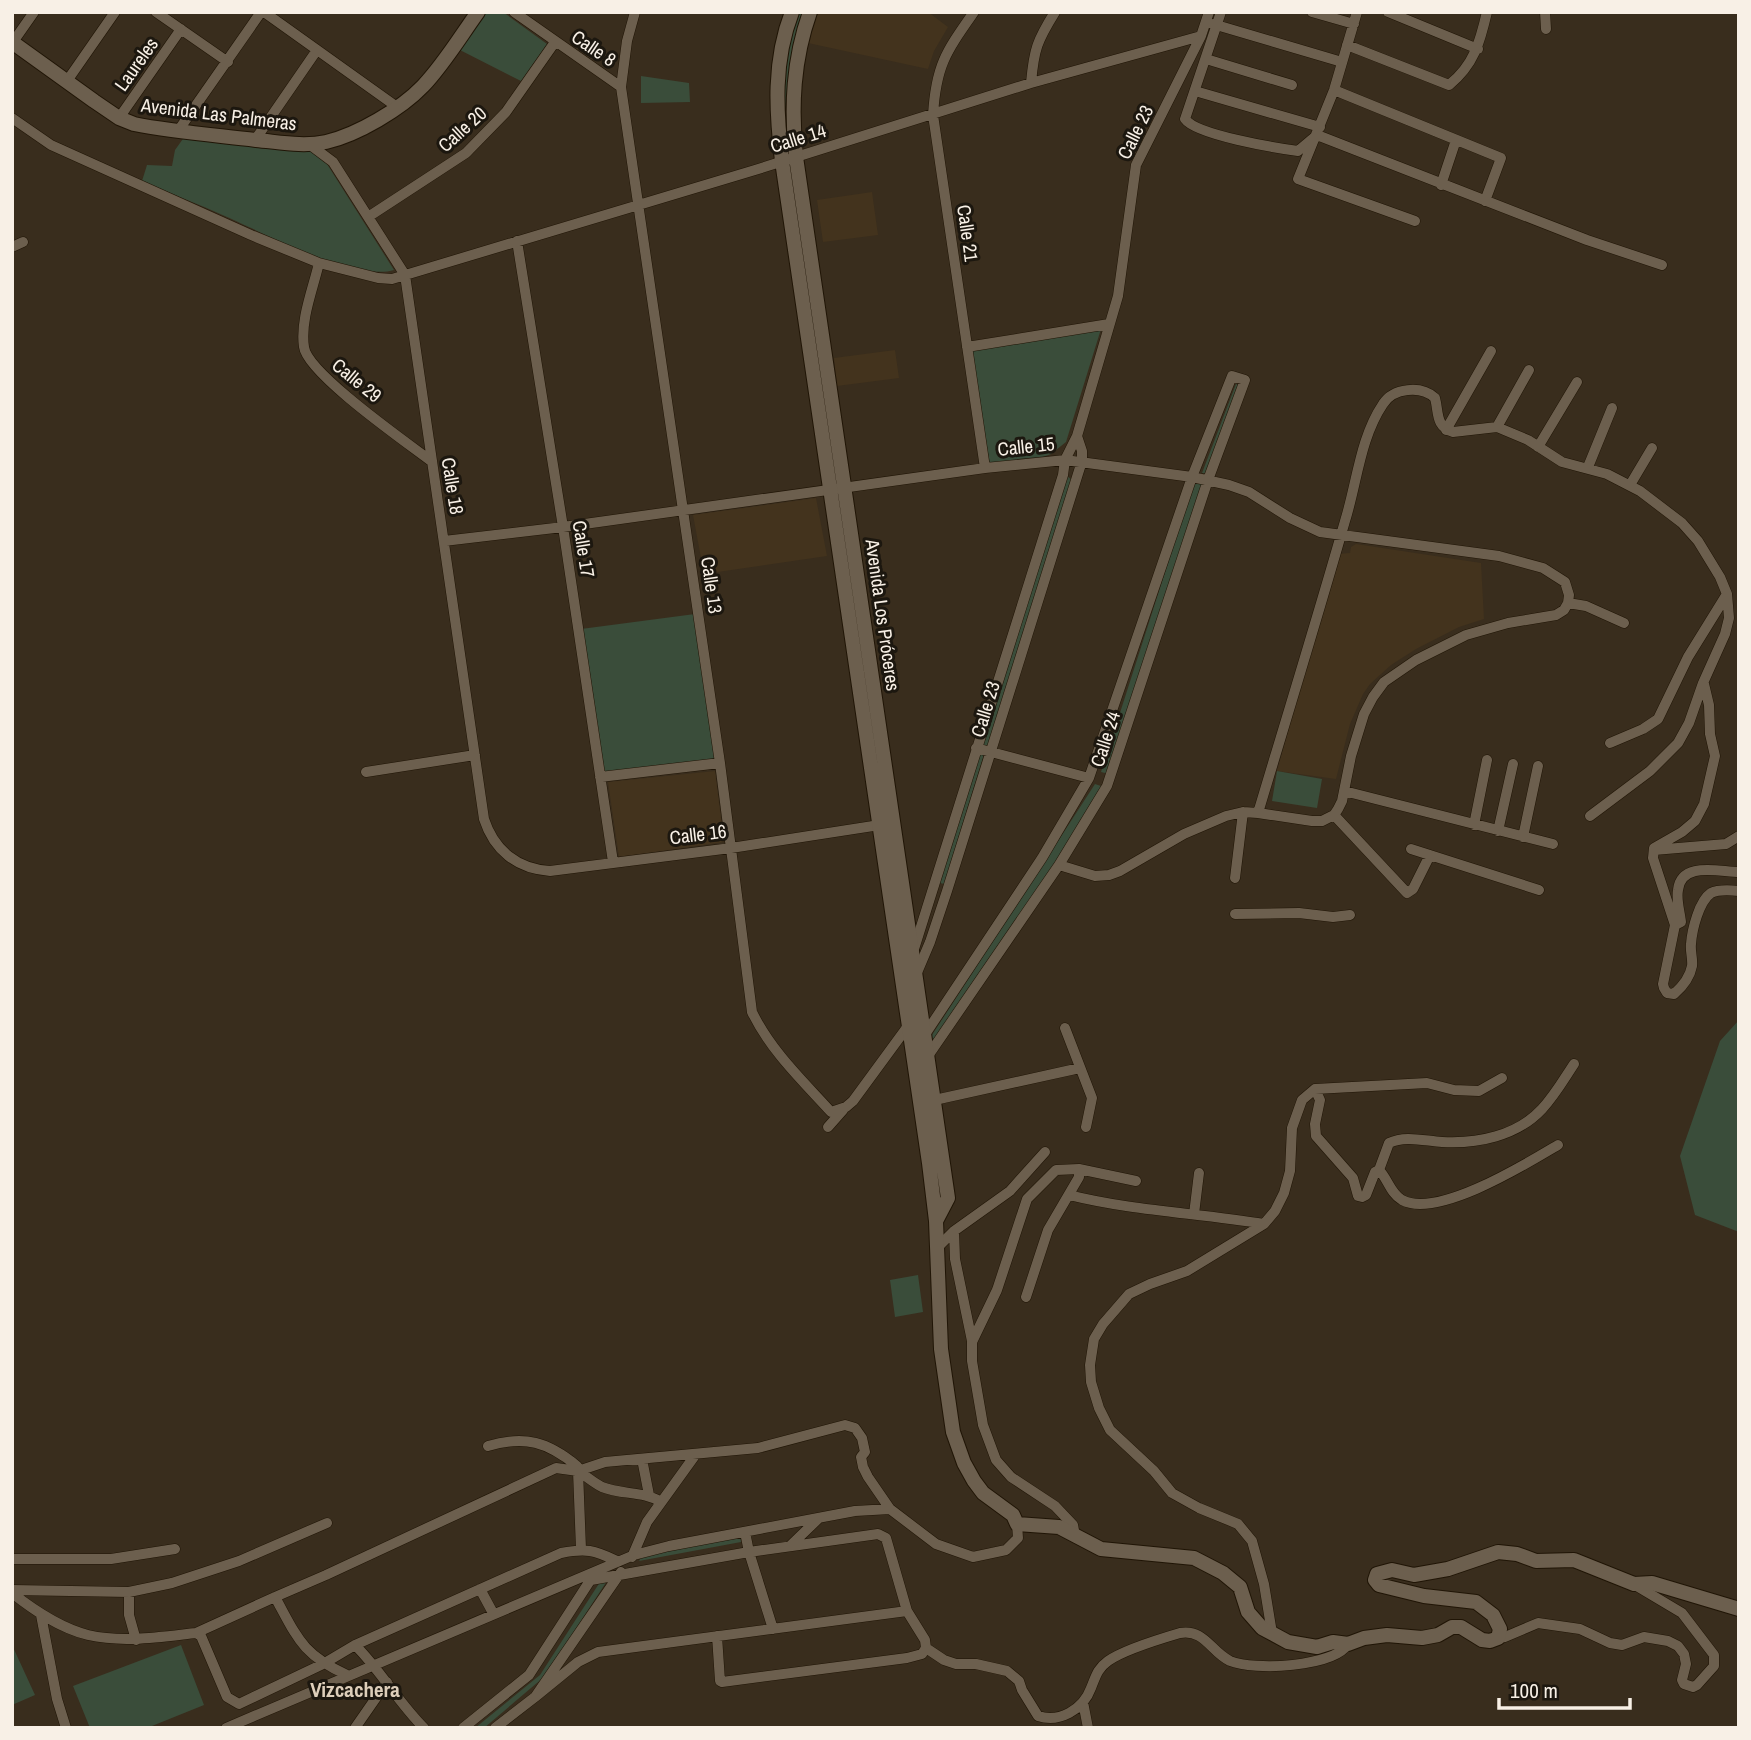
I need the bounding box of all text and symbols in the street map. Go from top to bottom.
street label: Calle 8 [567,24,621,72]
street label: Laureles [108,32,164,96]
street label: Avenida Las Palmeras [139,91,298,136]
street label: Calle 20 [432,100,492,158]
street label: Calle 23 [1111,101,1159,163]
street label: Calle 14 [767,117,829,159]
street label: Calle 21 [951,203,985,263]
street label: Calle 29 [327,352,387,408]
street label: Calle 15 [996,430,1056,462]
street label: Calle 18 [436,456,470,516]
street label: Calle 17 [567,519,601,580]
street label: Avenida Los Próceres [859,536,907,693]
street label: Calle 13 [695,555,729,615]
street label: Calle 23 [964,678,1006,740]
street label: Calle 24 [1084,707,1126,770]
street label: Calle 16 [668,818,728,850]
scale bar [1499,1666,1630,1710]
district label: Vizcachera [310,1675,400,1704]
text: 100 m [1510,1676,1558,1705]

